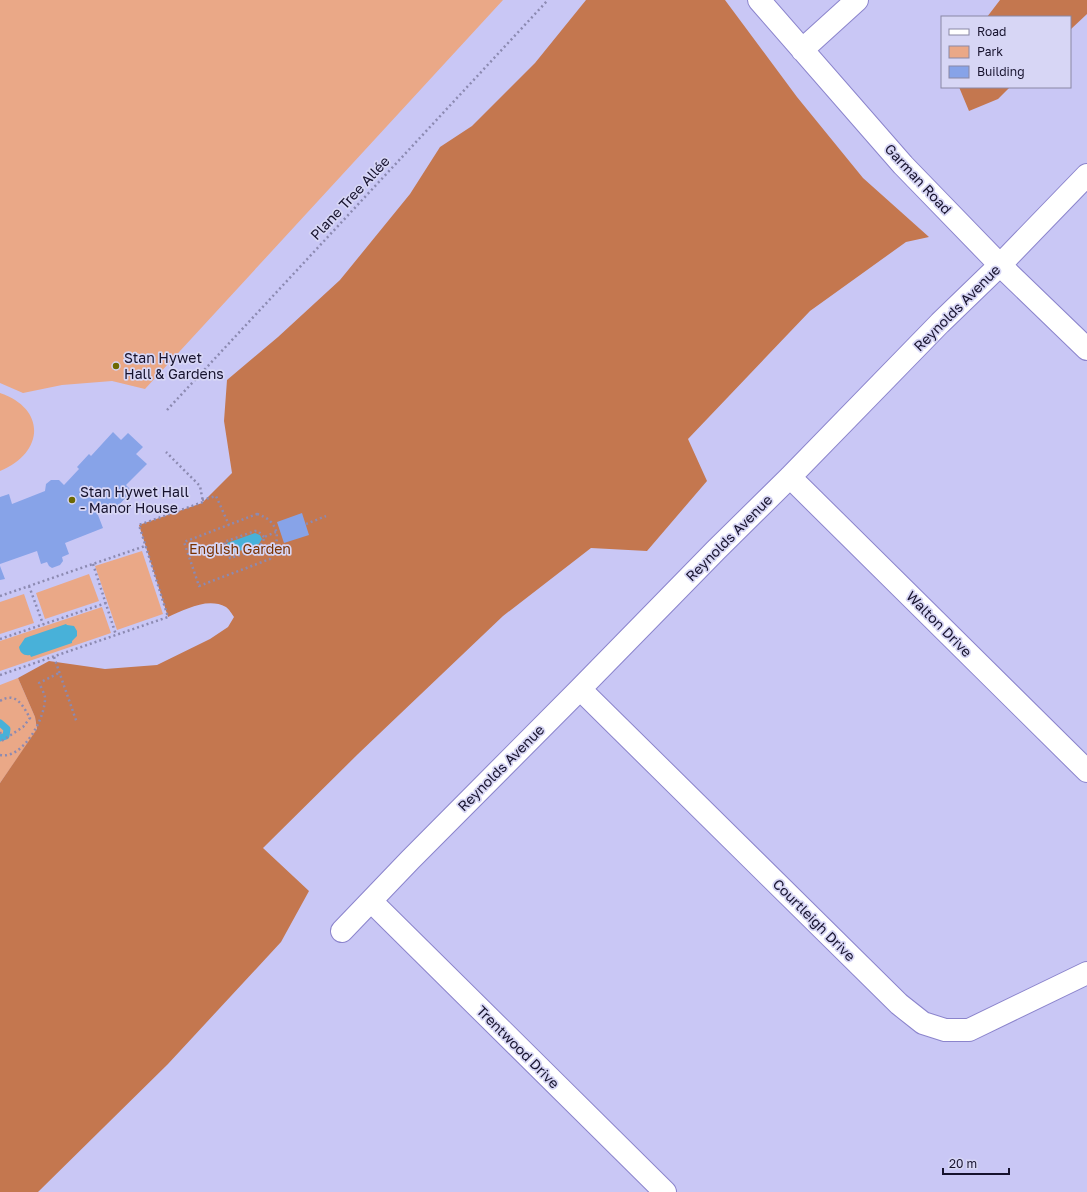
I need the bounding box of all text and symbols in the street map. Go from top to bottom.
legend [941,16,1071,88]
text: Road [977,24,1006,39]
text: Park [977,44,1003,59]
text: Building [977,64,1025,79]
street label: Garman Road [881,140,955,217]
street label: Plane Tree Allée [306,152,393,243]
street label: Reynolds Avenue [910,261,1003,354]
place label: Stan Hywet Hall & Gardens [124,349,224,382]
marker: Stan Hywet Hall & Gardens [111,361,121,371]
place label: Stan Hywet Hall - Manor House [80,483,189,516]
street label: Reynolds Avenue [682,491,775,584]
marker: Stan Hywet Hall - Manor House [67,495,77,505]
park label: English Garden [189,540,291,557]
street label: Walton Drive [903,587,976,660]
street label: Reynolds Avenue [454,721,547,814]
street label: Courtleigh Drive [770,875,859,964]
street label: Trentwood Drive [473,1002,563,1092]
scale bar [943,1150,1009,1176]
text: 20 m [949,1156,977,1171]

